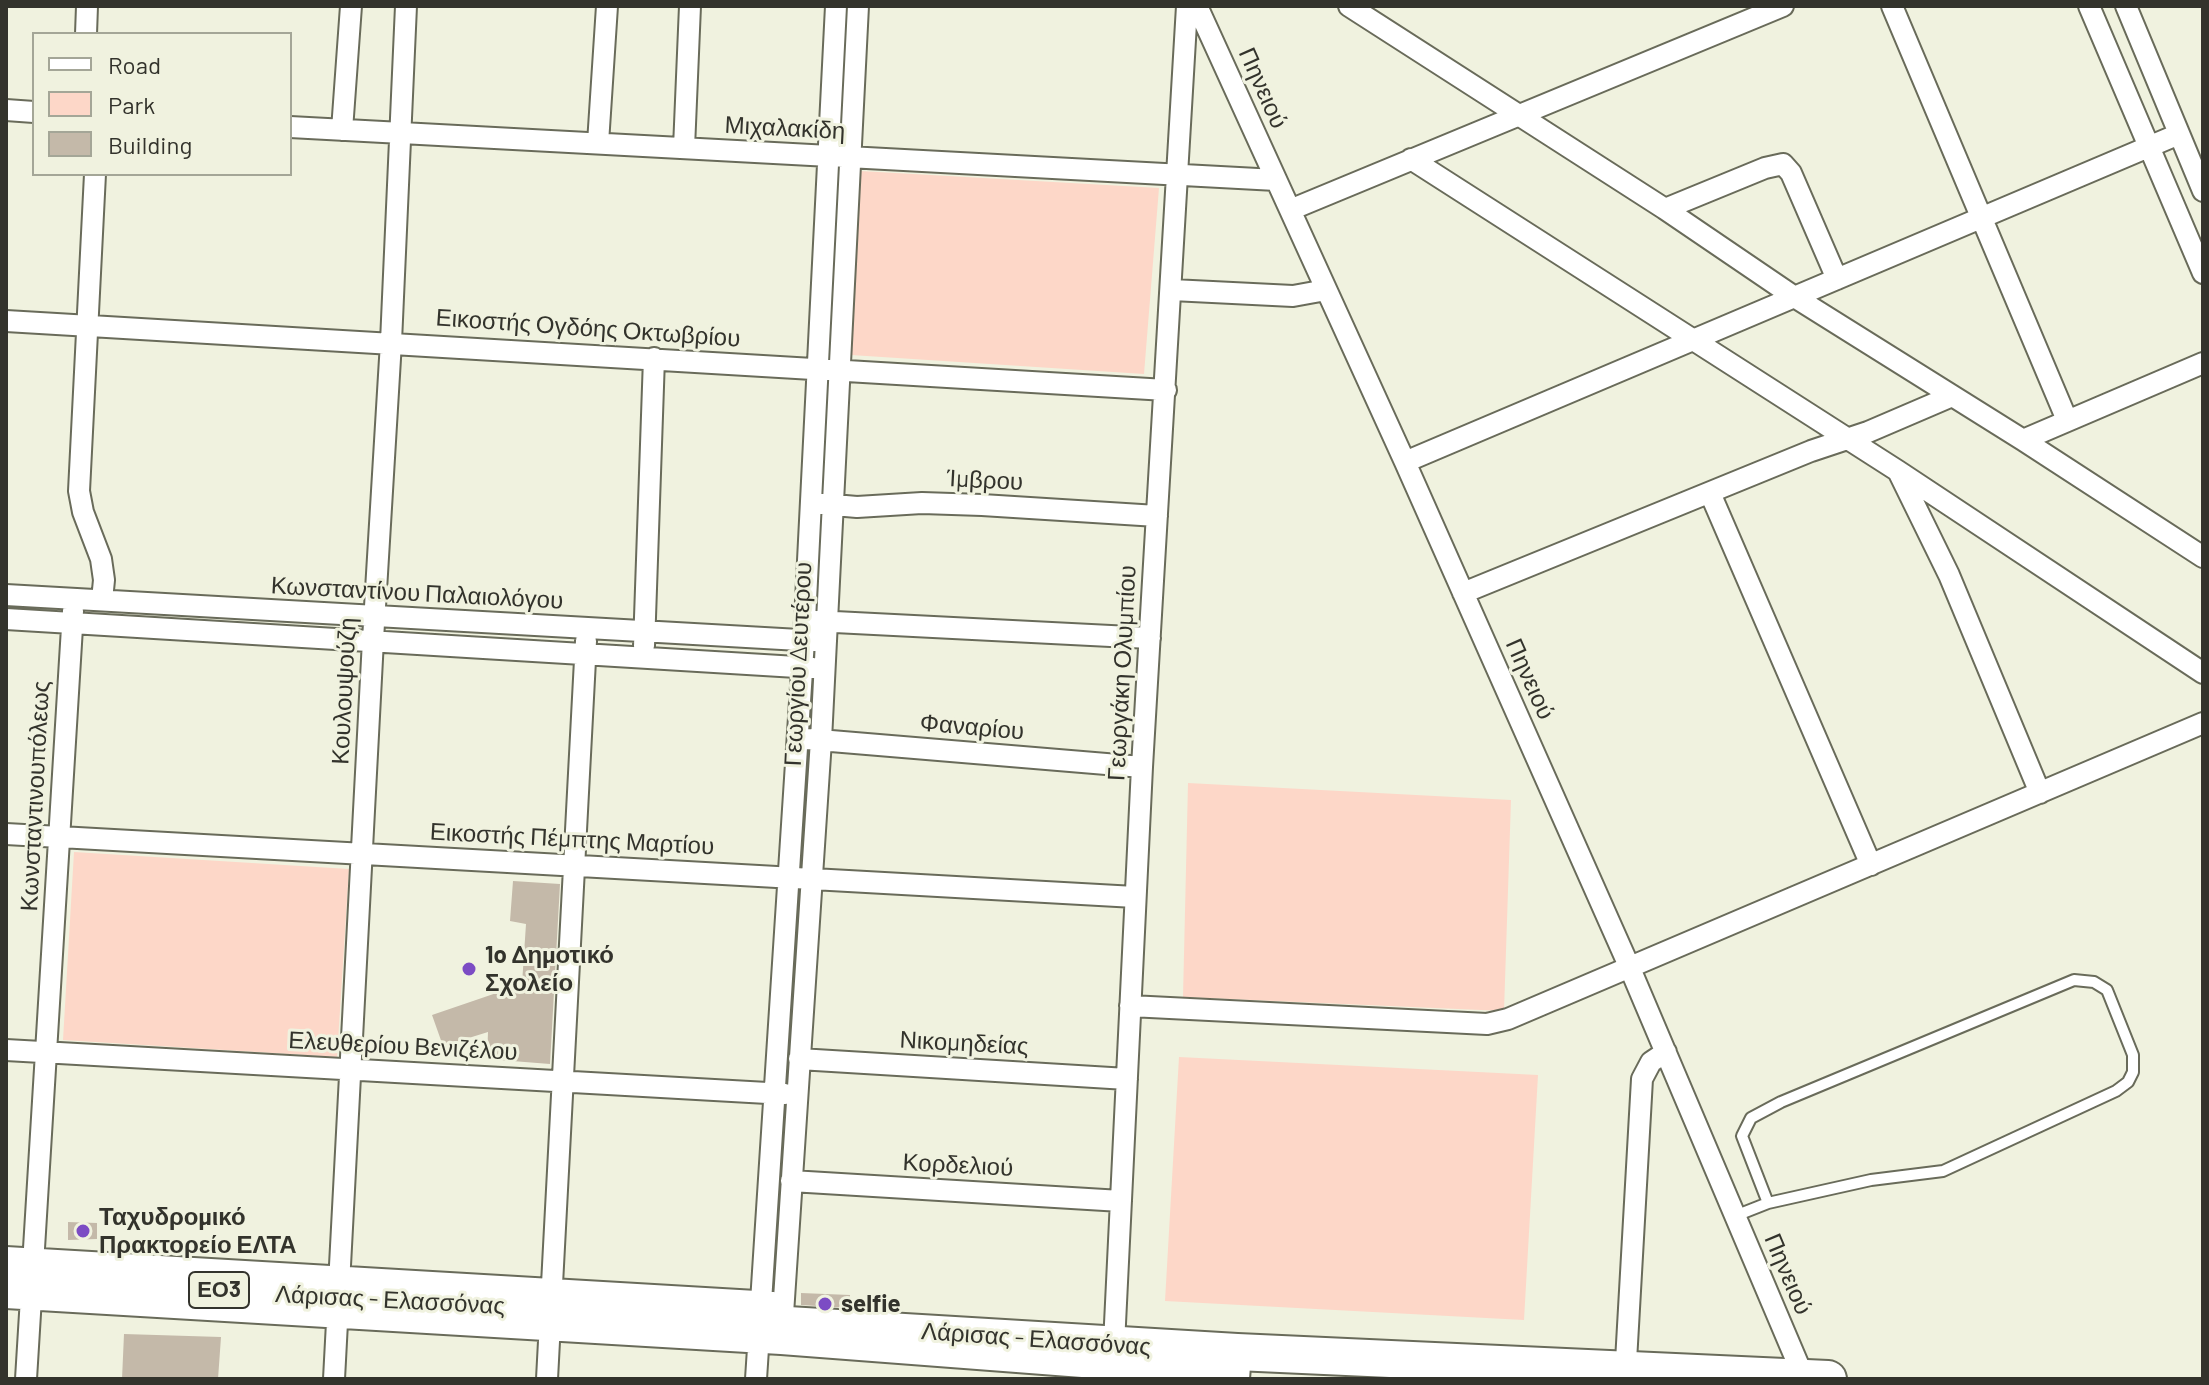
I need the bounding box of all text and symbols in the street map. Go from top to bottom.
legend [32,32,292,176]
street label: Πηνειού [1233,43,1293,133]
text: Road [108,50,161,79]
text: Park [108,90,155,119]
street label: Μιχαλακίδη [724,110,846,146]
text: Building [108,130,192,159]
street label: Εικοστής Ογδόης Οκτωβρίου [435,303,741,353]
street label: Ίμβρου [946,464,1024,496]
street label: Γεωργίου Δευτέρου [778,561,818,767]
street label: Γεωργάκη Ολυμπίου [1102,564,1142,782]
street label: Κωνσταντίνου Παλαιολόγου [270,571,564,615]
street label: Κουλουψούζη [326,617,362,765]
street label: Πηνειού [1500,634,1560,724]
street label: Κωνσταντινουπόλεως [15,680,55,912]
street label: Φαναρίου [919,708,1025,746]
street label: Εικοστής Πέμπτης Μαρτίου [429,817,715,861]
place label: 1o Δημοτικό Σχολείο [485,941,614,997]
marker: 1o Δημοτικό Σχολείο [460,960,478,978]
street label: Νικομηδείας [899,1025,1029,1061]
street label: Ελευθερίου Βενιζέλου [288,1026,518,1066]
street label: Κορδελιού [902,1148,1014,1182]
place label: Ταχυδρομικό Πρακτορείο ΕΛΤΑ [99,1203,297,1259]
marker: Ταχυδρομικό Πρακτορείο ΕΛΤΑ [74,1222,92,1240]
street label: Πηνειού [1758,1229,1818,1319]
road number: ΕΟ3 [189,1272,249,1308]
street label: Λάρισας - Ελασσόνας [274,1280,506,1320]
place label: selfie [841,1290,900,1318]
marker: selfie [816,1295,834,1313]
street label: Λάρισας - Ελασσόνας [920,1317,1152,1361]

